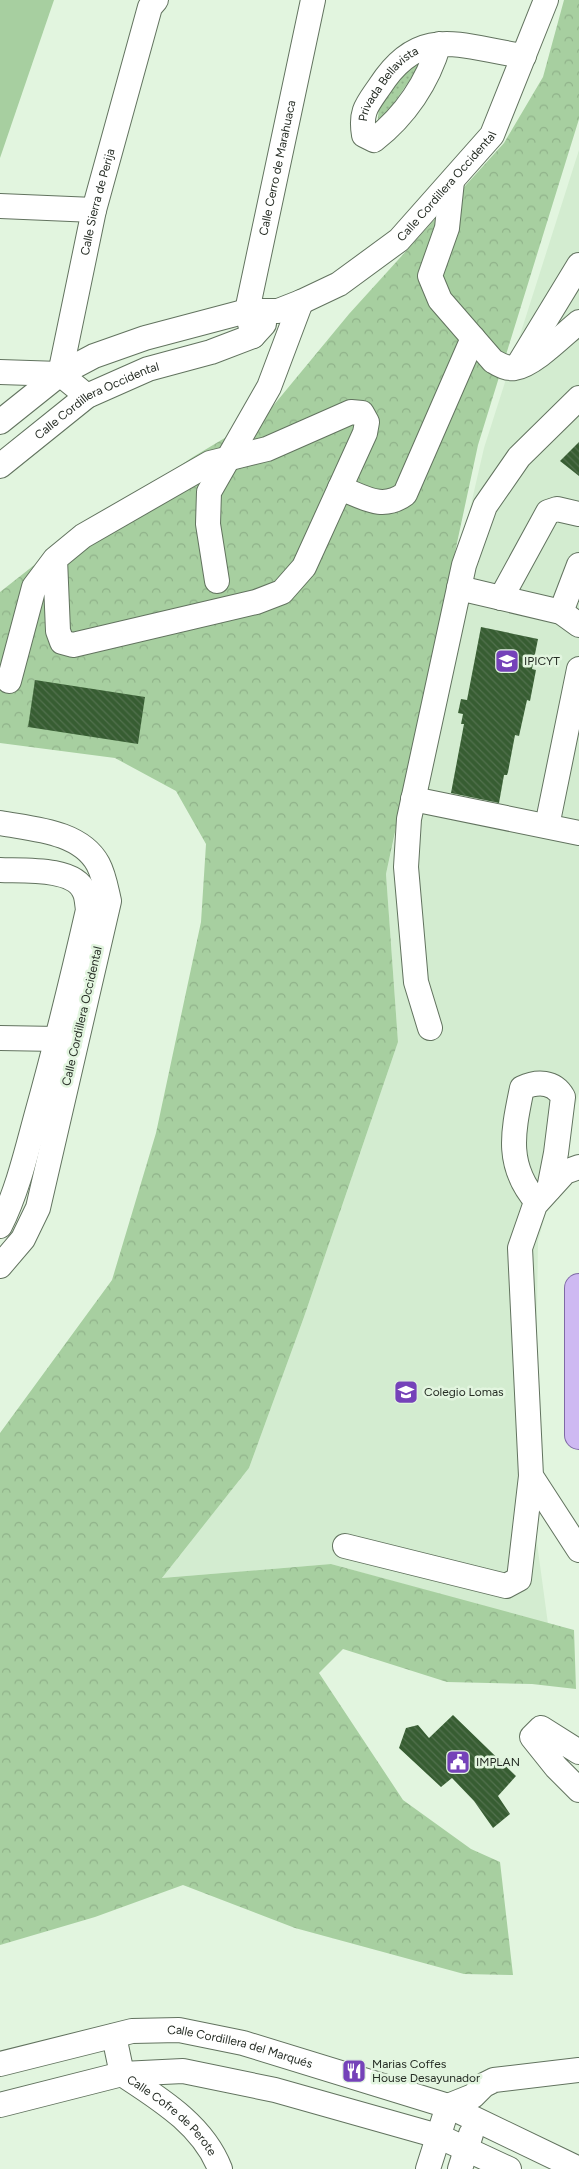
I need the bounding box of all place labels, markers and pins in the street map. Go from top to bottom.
school or university icon: IPICYT [494,648,520,674]
place label: IPICYT [524,654,560,668]
school or university icon: Colegio Lomas [393,1379,419,1405]
place label: Colegio Lomas [424,1385,504,1399]
public building icon: IMPLAN [445,1749,471,1775]
place label: IMPLAN [476,1755,520,1769]
place label: Marias Coffes House Desayunador [372,2057,480,2085]
restaurant icon: Marias Coffes House Desayunador [341,2058,367,2084]

